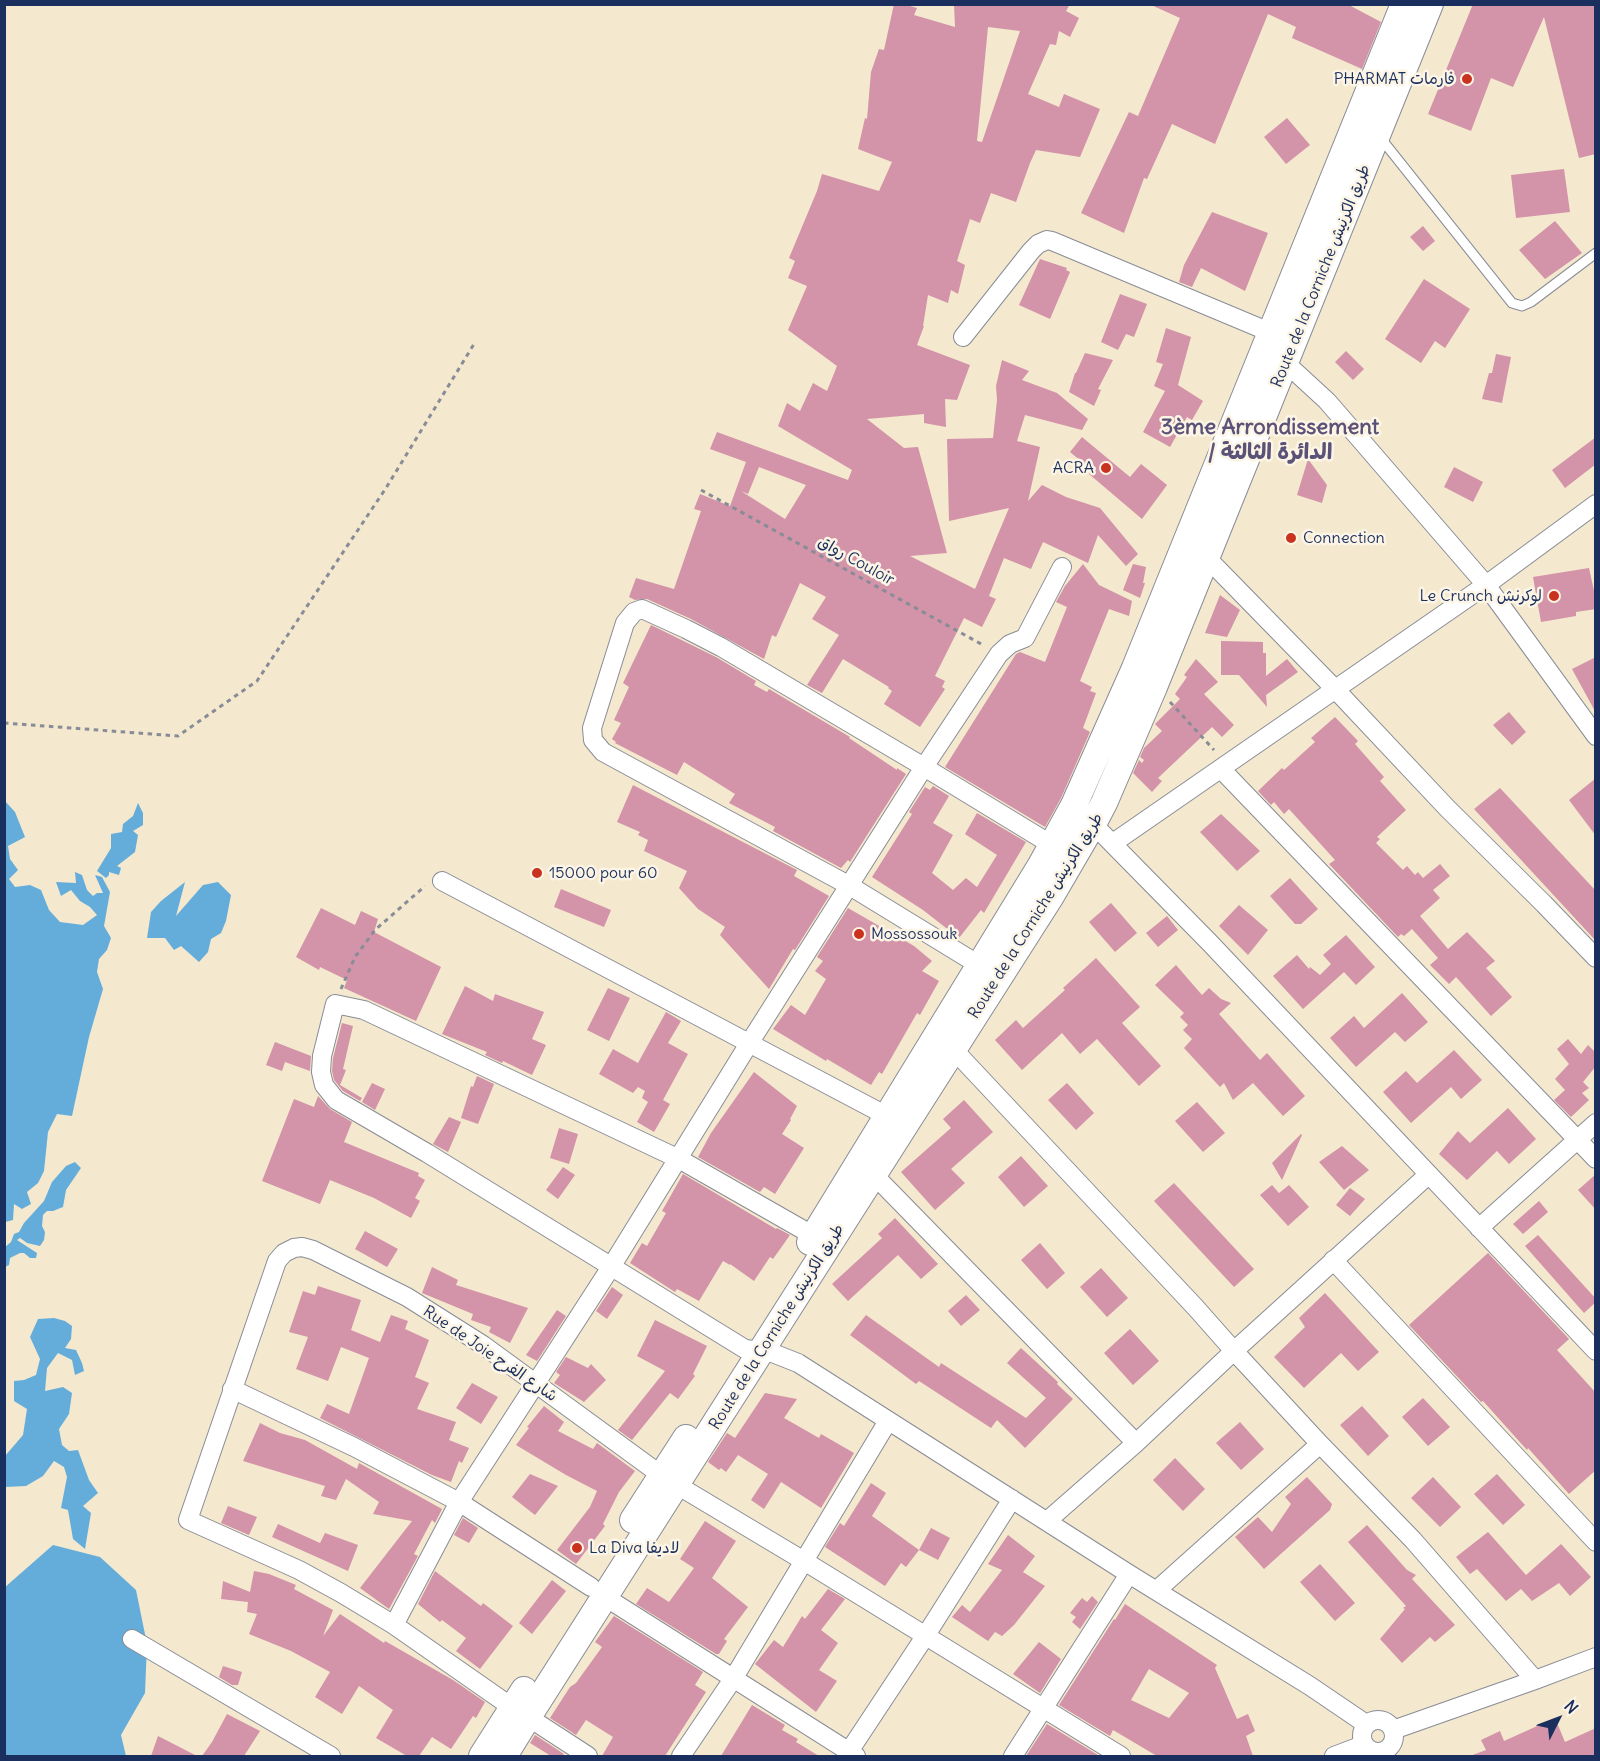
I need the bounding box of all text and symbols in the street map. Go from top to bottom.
place label: PHARMAT فارمات [1334,69,1455,89]
marker: PHARMAT فارمات [1460,72,1474,86]
street label: Route de la Corniche طريق الكرنيش [1267,162,1375,390]
district label: 3ème Arrondissement / الدائرة الثالثة [1161,415,1379,466]
place label: ACRA [1053,458,1094,478]
marker: ACRA [1099,461,1113,475]
place label: Connection [1303,528,1385,548]
marker: Connection [1284,531,1298,545]
street label: رواق Couloir [815,532,897,590]
place label: Le Crunch لوكرنش [1419,586,1542,606]
marker: Le Crunch لوكرنش [1547,589,1561,603]
street label: Route de la Corniche طريق الكرنيش [965,810,1107,1022]
place label: 15000 pour 60 [549,863,657,883]
marker: 15000 pour 60 [530,866,544,880]
place label: Mossossouk [871,924,957,944]
marker: Mossossouk [852,927,866,941]
street label: Route de la Corniche طريق الكرنيش [706,1221,848,1433]
street label: Rue de Joie شارع الفرح [419,1302,561,1406]
place label: La Diva لاديفا [589,1538,679,1558]
marker: La Diva لاديفا [570,1541,584,1555]
north arrow [1528,1689,1588,1749]
text: N [1560,1696,1583,1718]

